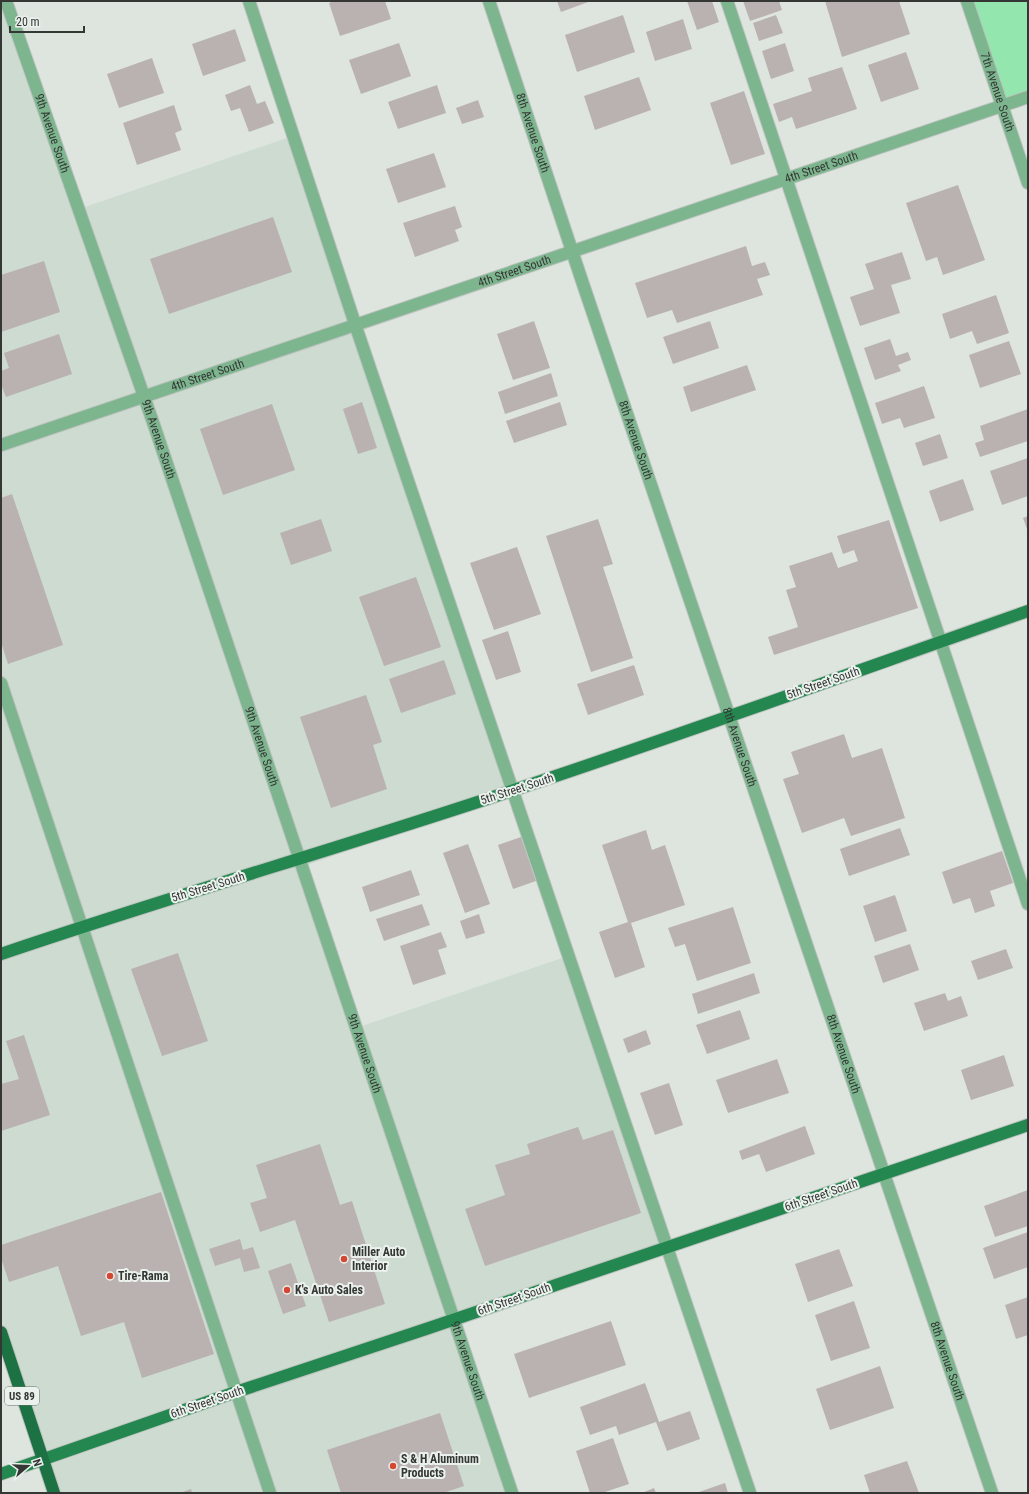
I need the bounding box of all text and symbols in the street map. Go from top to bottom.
scale bar [10,8,84,34]
text: 20 m [16,15,40,29]
street label: 7th Avenue South [978,51,1017,134]
street label: 8th Avenue South [513,91,553,175]
street label: 9th Avenue South [32,92,72,175]
street label: 4th Street South [783,148,860,186]
street label: 4th Street South [476,252,553,290]
street label: 4th Street South [169,356,246,394]
street label: 9th Avenue South [139,398,179,481]
street label: 8th Avenue South [616,399,656,482]
street label: 5th Street South [785,664,862,702]
street label: 9th Avenue South [242,705,282,788]
street label: 8th Avenue South [720,706,760,789]
street label: 5th Street South [479,770,556,807]
street label: 5th Street South [169,869,247,905]
street label: 9th Avenue South [345,1012,385,1095]
street label: 8th Avenue South [824,1012,863,1096]
street label: 6th Street South [783,1176,860,1214]
place label: Miller Auto Interior [352,1245,405,1273]
marker: Miller Auto Interior [339,1254,349,1264]
place label: Tire-Rama [118,1269,169,1283]
marker: Tire-Rama [105,1271,115,1281]
street label: 6th Street South [476,1280,553,1318]
place label: K's Auto Sales [295,1283,363,1297]
marker: K's Auto Sales [282,1285,292,1295]
street label: 9th Avenue South [448,1319,488,1402]
street label: 8th Avenue South [927,1319,967,1403]
street label: 6th Street South [169,1383,246,1421]
road number: US 89 [5,1387,39,1405]
north arrow [8,1446,48,1486]
place label: S & H Aluminum Products [401,1452,479,1480]
text: N [30,1458,44,1468]
marker: S & H Aluminum Products [388,1461,398,1471]

